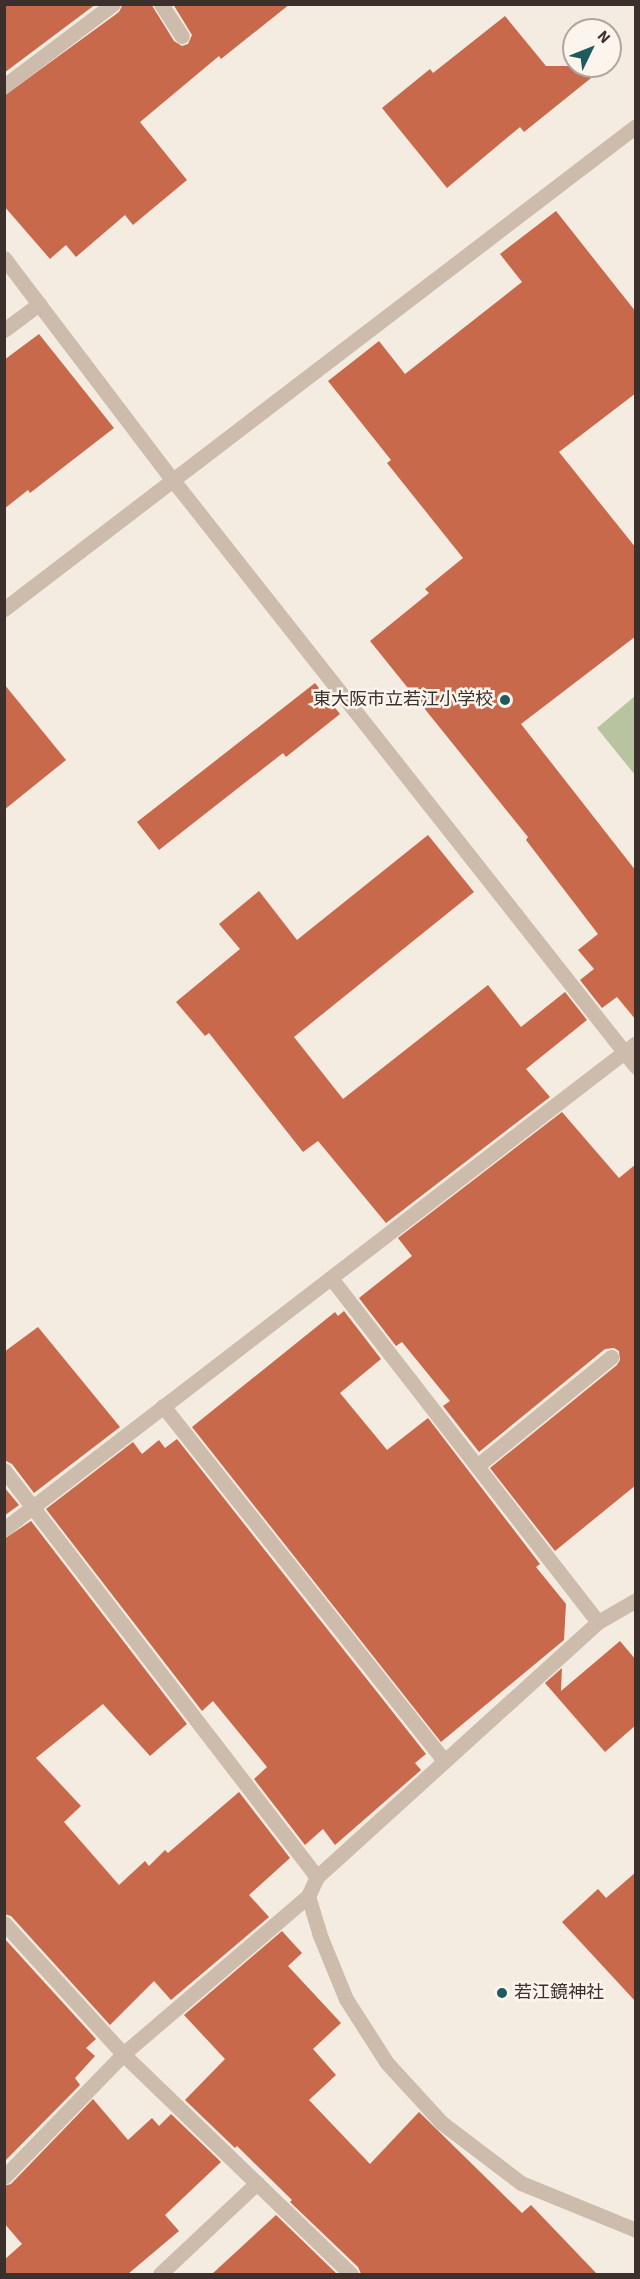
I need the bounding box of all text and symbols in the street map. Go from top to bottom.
north arrow [562,18,622,78]
text: N [592,26,615,48]
place label: 東大阪市立若江小学校 [313,689,493,711]
marker: 東大阪市立若江小学校 [498,693,512,707]
place label: 若江鏡神社 [514,1982,604,2004]
marker: 若江鏡神社 [495,1986,509,2000]

